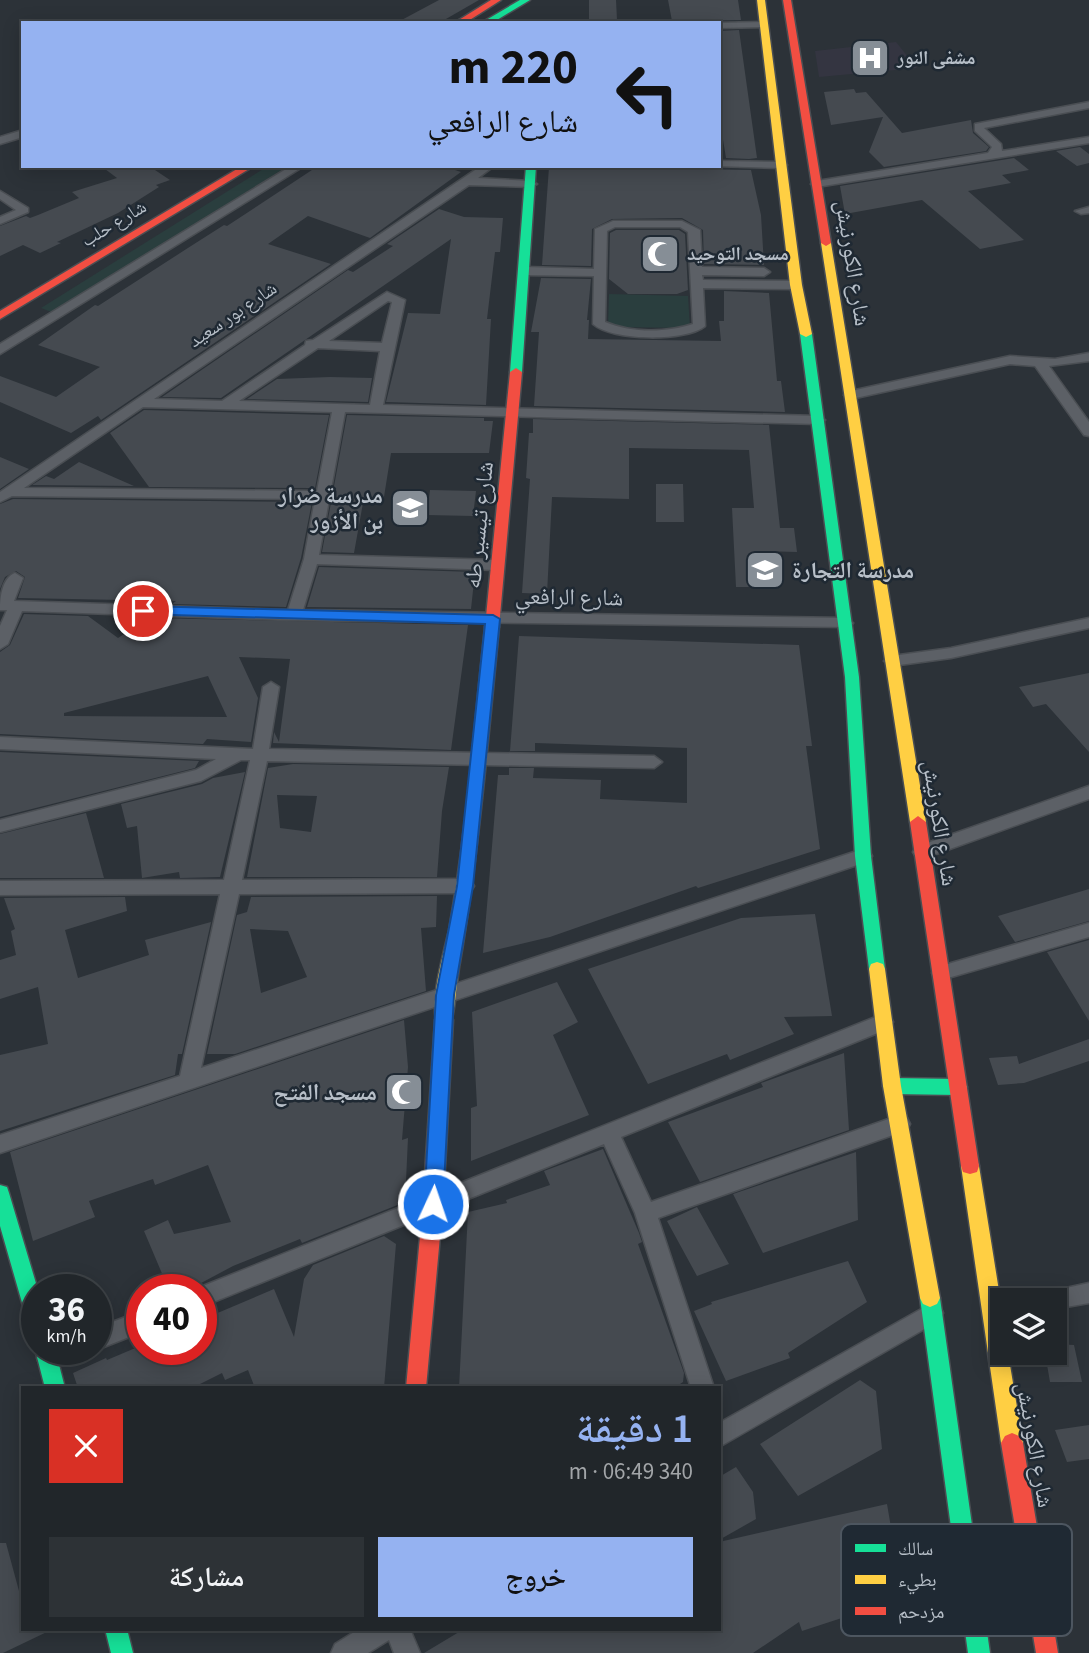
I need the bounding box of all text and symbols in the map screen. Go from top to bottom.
text: 220 m [449,33,578,103]
hospital icon: مشفى النور [849,37,891,79]
place label: مشفى النور [896,45,975,72]
icon: left [602,49,693,140]
text: شارع الرافعي [427,99,578,145]
street label: شارع حلب [76,194,152,254]
street label: شارع الكورنيش [827,198,879,328]
mosque icon: مسجد التوحيد [639,233,681,275]
place label: مسجد التوحيد [687,241,789,268]
street label: شارع بور سعيد [183,275,283,355]
street label: شارع تيسير طه [456,460,502,590]
place label: مدرسة ضرار بن الأزور [277,479,383,538]
school or university icon: مدرسة ضرار بن الأزور [389,487,431,529]
school or university icon: مدرسة التجارة [744,549,786,591]
place label: مدرسة التجارة [792,554,914,587]
street label: شارع الرافعي [514,580,623,616]
pin [113,581,173,641]
icon: arrive [124,592,162,630]
street label: شارع الكورنيش [914,758,966,888]
mosque icon: مسجد الفتح [383,1071,425,1113]
place label: مسجد الفتح [273,1076,377,1109]
position arrow [396,1167,470,1241]
speed limit sign: 40 [126,1274,217,1365]
text: 36 [48,1285,85,1335]
map controls [990,1288,1067,1365]
button: layers [990,1288,1067,1365]
text: km/h [47,1324,86,1349]
street label: شارع الكورنيش [1008,1380,1062,1510]
text: 1 دقيقة [576,1399,693,1459]
button: close [49,1409,123,1483]
text: 340 m · 06:49 [569,1455,693,1488]
legend [841,1524,1072,1636]
text: سالك [898,1536,933,1563]
button: مشاركة [49,1537,364,1617]
button: خروج [378,1537,693,1617]
text: بطيء [898,1567,937,1595]
text: مزدحم [898,1599,944,1626]

